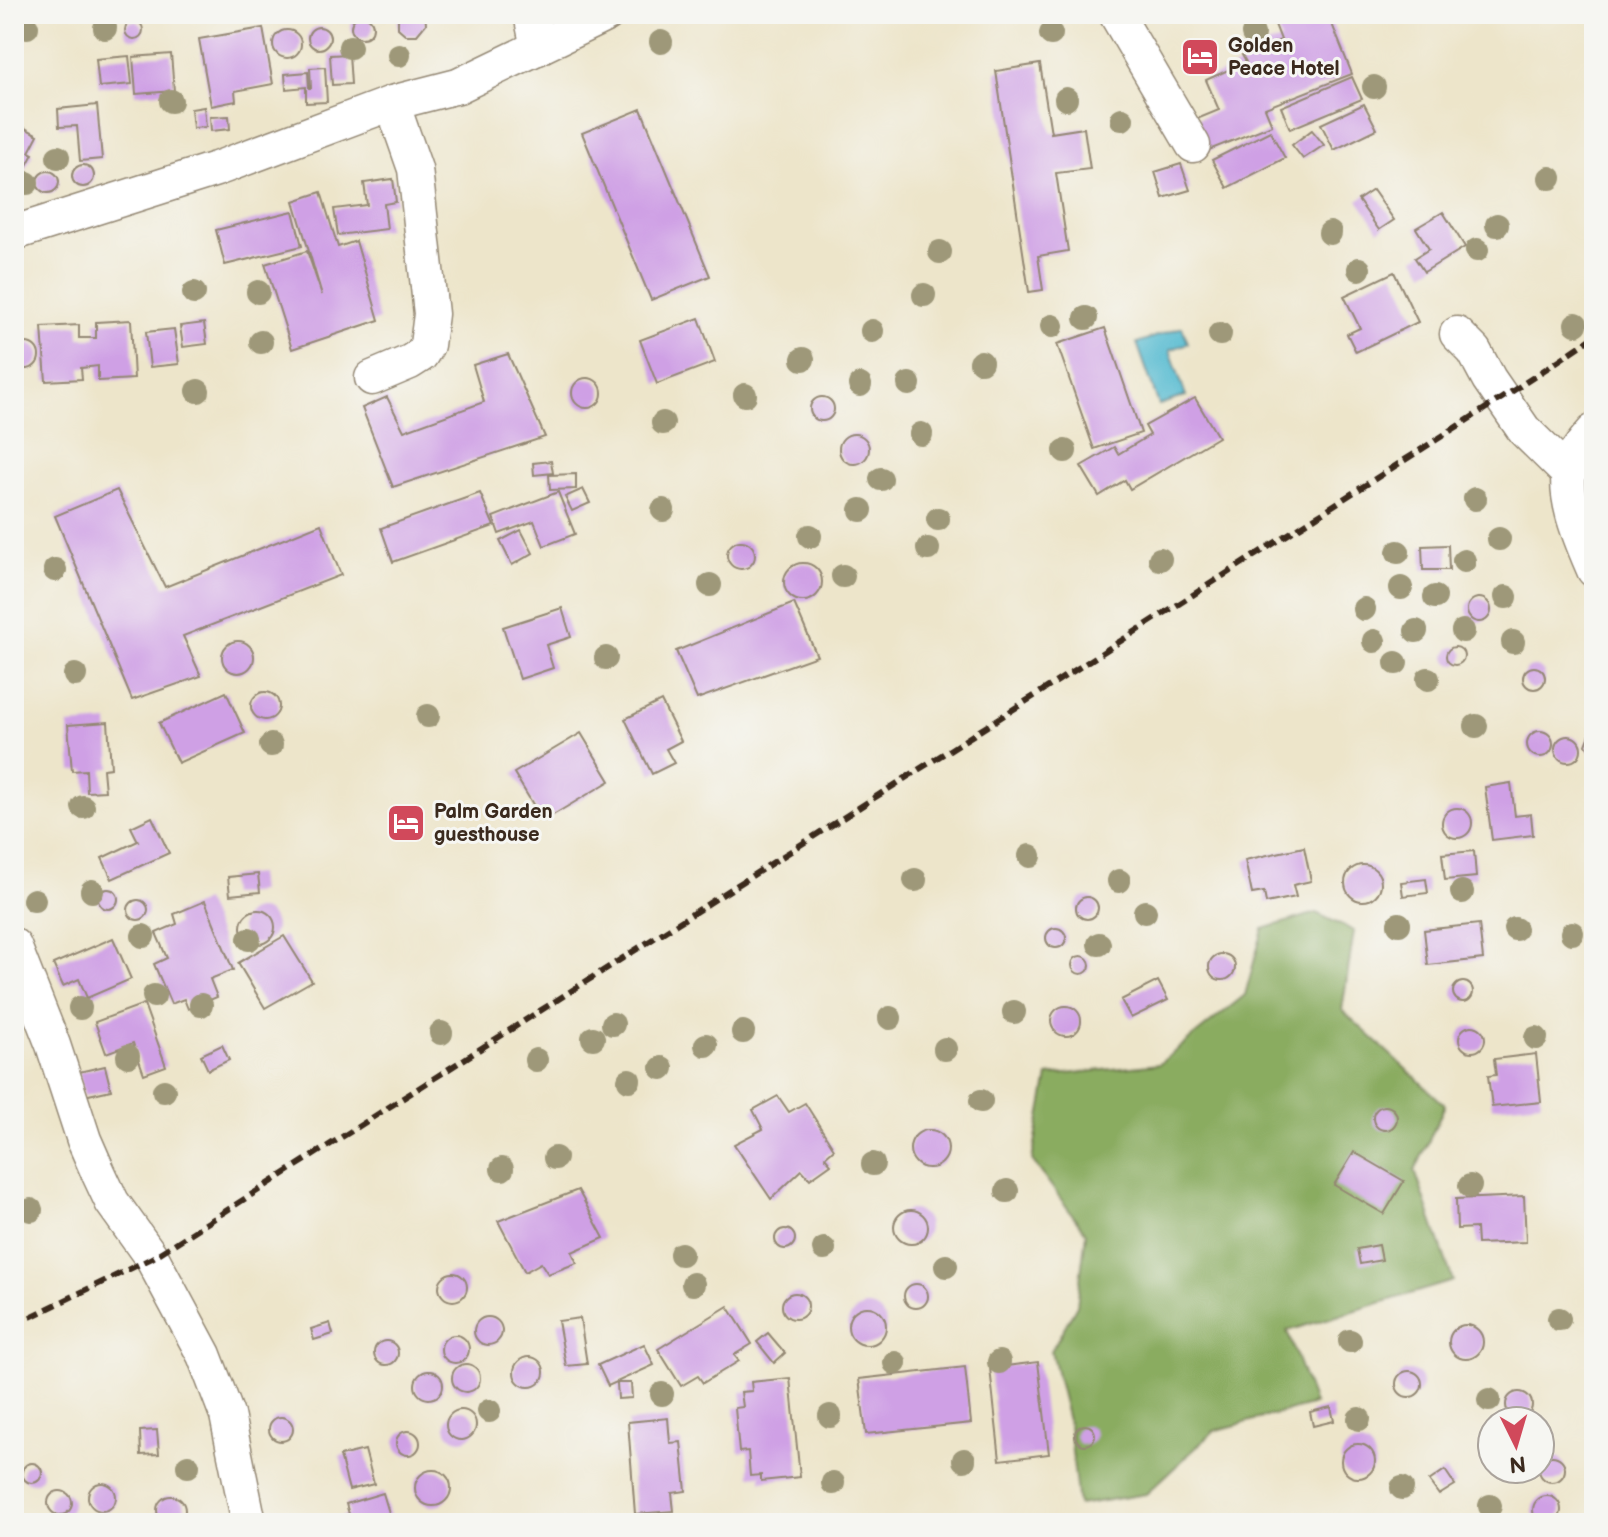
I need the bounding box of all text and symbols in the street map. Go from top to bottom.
place label: Golden Peace Hotel [1228,34,1340,81]
hotel icon: Golden Peace Hotel [1179,36,1221,78]
place label: Palm Garden guesthouse [434,800,553,847]
hotel icon: Palm Garden guesthouse [385,802,427,844]
north arrow [1476,1405,1556,1485]
text: N [1508,1449,1527,1478]

